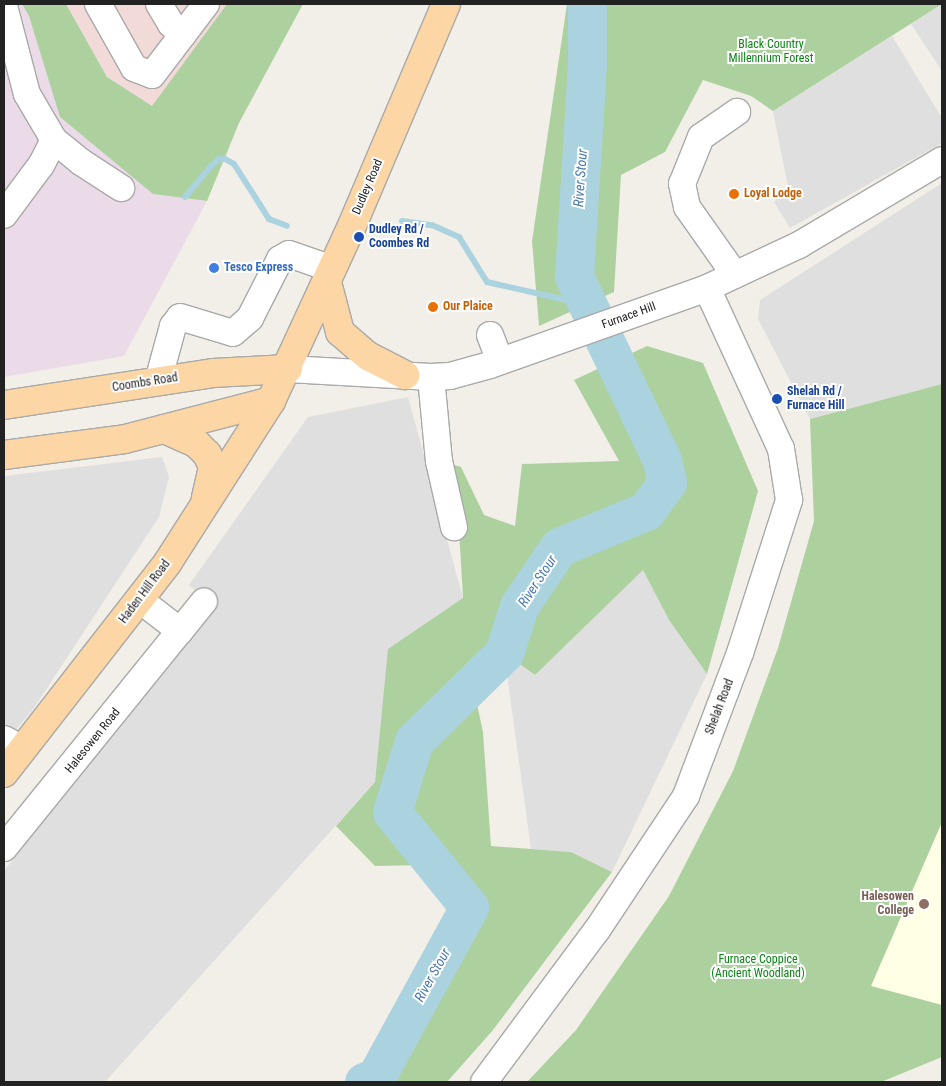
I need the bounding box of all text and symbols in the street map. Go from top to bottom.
park label: Black Country Millennium Forest [729,38,813,66]
water label: River Stour [570,148,590,208]
street label: Dudley Road [350,157,386,217]
place label: Loyal Lodge [744,187,802,201]
marker: Loyal Lodge [728,188,740,200]
place label: Dudley Rd / Coombes Rd [369,223,429,251]
marker: Dudley Rd / Coombes Rd [353,231,365,243]
place label: Tesco Express [224,261,293,275]
marker: Tesco Express [208,262,220,274]
place label: Our Plaice [443,300,493,314]
street label: Furnace Hill [600,300,658,332]
marker: Our Plaice [427,301,439,313]
street label: Coombs Road [111,371,179,395]
place label: Shelah Rd / Furnace Hill [787,385,844,413]
marker: Shelah Rd / Furnace Hill [771,393,783,405]
water label: River Stour [514,552,560,610]
street label: Haden Hill Road [116,557,174,627]
street label: Shelah Road [703,677,737,737]
street label: Halesowen Road [62,706,124,776]
place label: Halesowen College [862,890,914,918]
marker: Halesowen College [918,898,930,910]
water label: River Stour [411,945,453,1005]
park label: Furnace Coppice (Ancient Woodland) [711,953,805,981]

